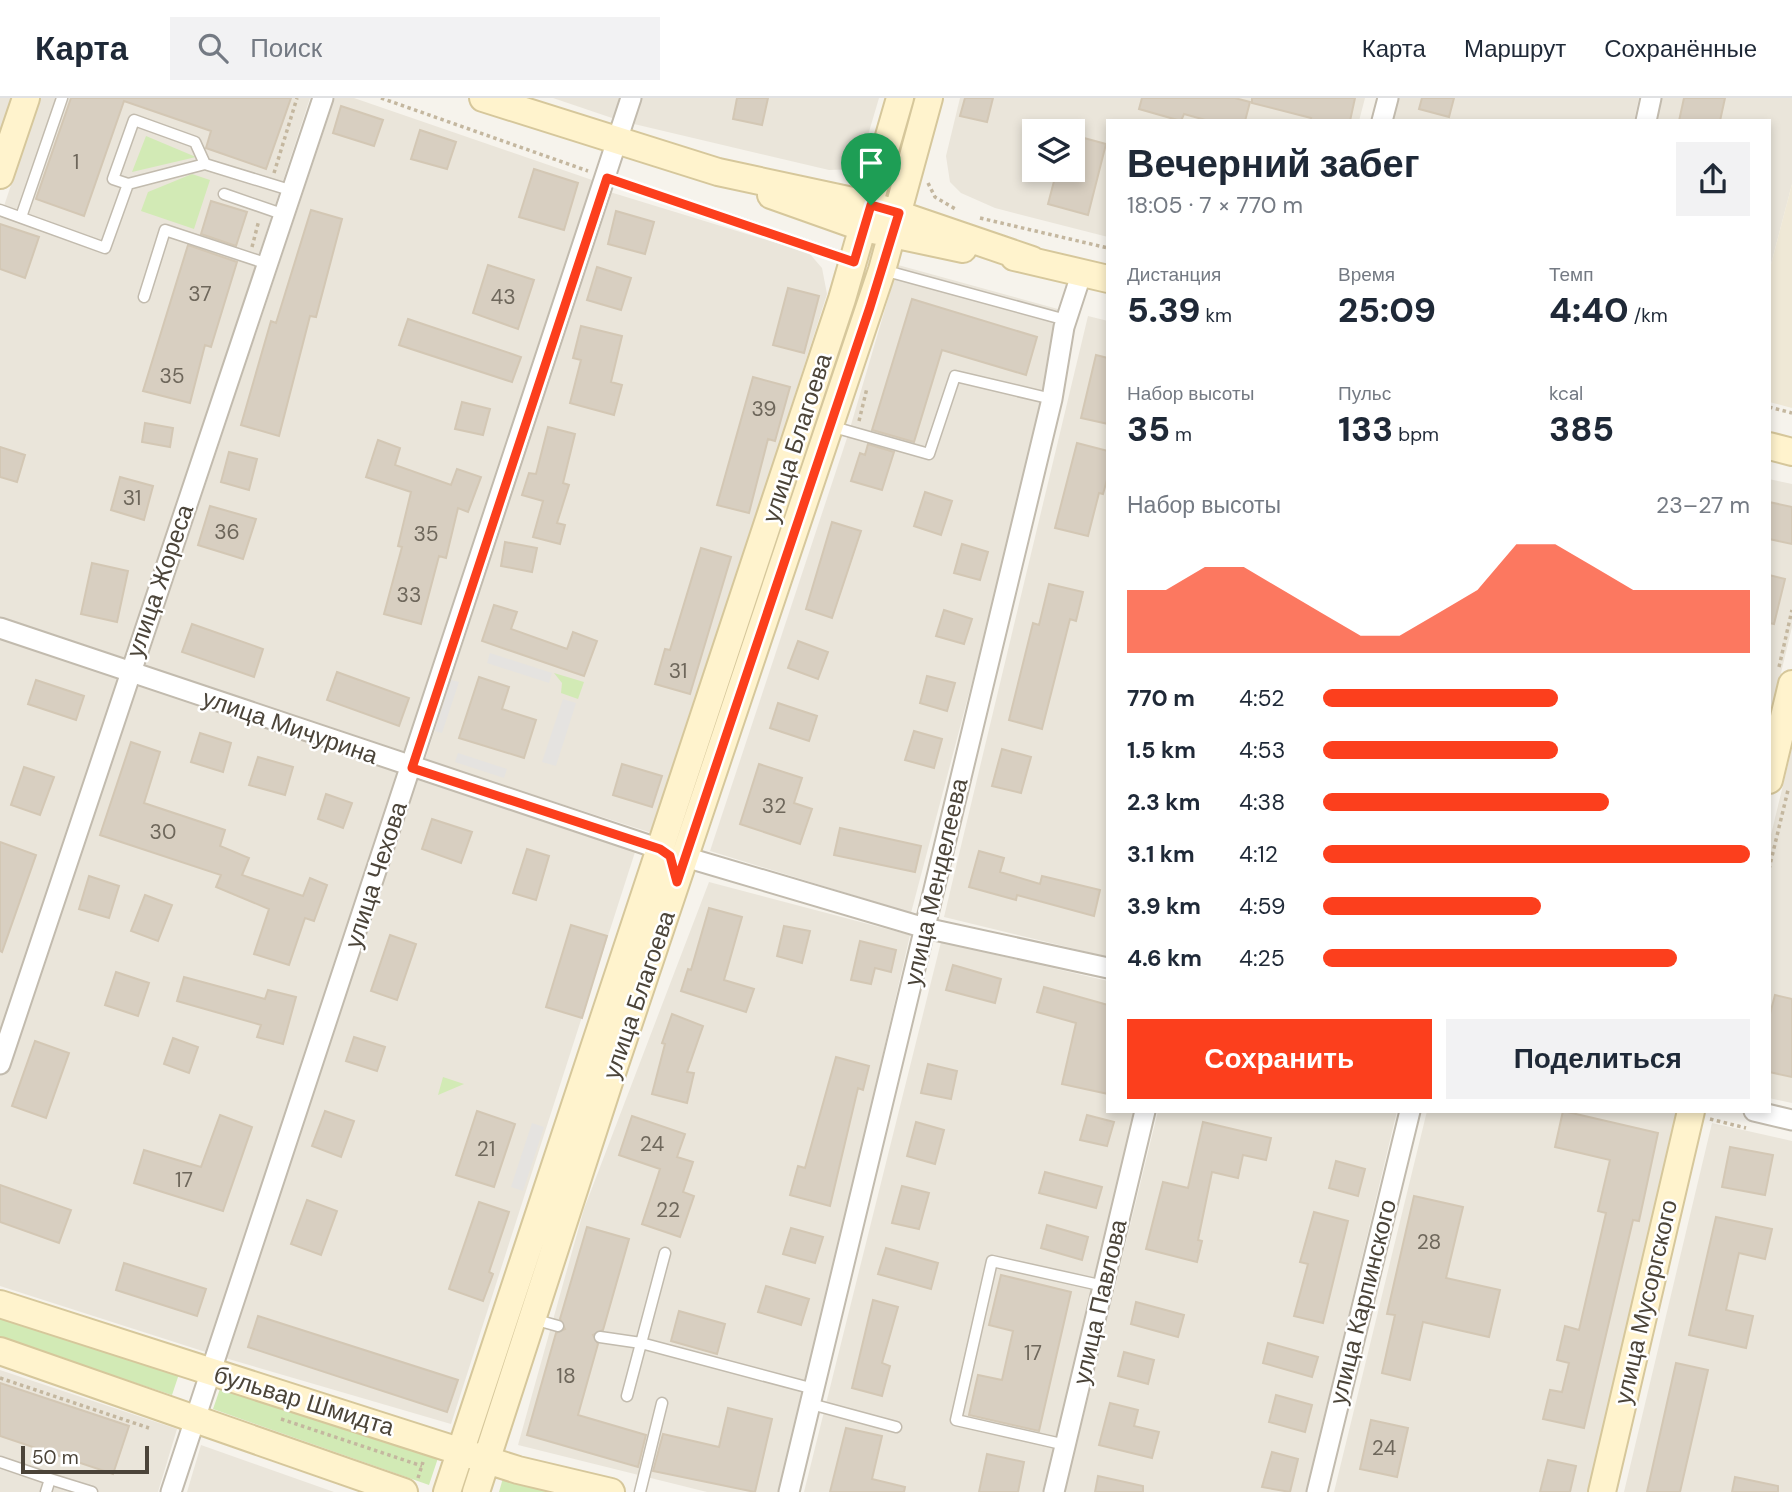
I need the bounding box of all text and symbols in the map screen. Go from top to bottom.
search box [170,17,660,80]
text: Карта [35,27,128,70]
icon: search [194,29,232,67]
text: Поиск [250,31,322,65]
text: Карта [1362,33,1426,64]
text: Маршрут [1464,33,1566,64]
text: Сохранённые [1604,33,1757,64]
map controls [1022,119,1085,182]
button: layers [1022,119,1085,182]
pin [841,133,901,205]
text: Вечерний забег [1127,139,1419,189]
button: share [1676,142,1750,216]
icon: arrive [852,144,890,182]
house number: 1 [73,148,79,176]
text: 18:05 · 7 × 770 m [1127,190,1303,220]
text: Дистанция [1127,262,1221,287]
text: Время [1338,262,1395,287]
text: Темп [1549,262,1593,287]
house number: 37 [188,280,212,308]
house number: 43 [490,283,516,311]
text: 5.39 [1127,287,1200,333]
text: 25:09 [1338,287,1436,333]
text: 4:40 [1549,287,1629,333]
text: km [1200,303,1232,328]
text: /km [1629,303,1668,328]
street label: улица Благоева [755,349,839,526]
house number: 35 [159,362,185,390]
text: Набор высоты [1127,381,1254,406]
text: Пульс [1338,381,1391,406]
text: kcal [1549,381,1583,406]
house number: 39 [752,395,777,423]
text: 35 [1127,406,1170,452]
text: 133 [1338,406,1393,452]
text: 385 [1549,406,1614,452]
text: m [1170,422,1192,447]
text: bpm [1393,422,1439,447]
house number: 31 [123,484,141,512]
text: Набор высоты [1127,490,1281,520]
text: 23–27 m [1656,490,1750,520]
street label: улица Жореса [119,500,200,661]
house number: 36 [214,518,240,546]
house number: 35 [413,520,439,548]
house number: 33 [397,581,421,609]
house number: 31 [669,657,687,685]
street label: улица Мичурина [198,682,383,771]
text: 770 m [1127,683,1195,713]
text: 4:52 [1239,683,1285,713]
text: 1.5 km [1127,735,1196,765]
text: 4:53 [1239,735,1285,765]
street label: улица Менделеева [897,774,975,989]
text: 2.3 km [1127,787,1200,817]
text: 4:38 [1239,787,1285,817]
house number: 32 [762,792,786,820]
street label: улица Чехова [337,797,414,952]
house number: 30 [150,818,176,846]
text: 3.1 km [1127,839,1195,869]
text: 4:12 [1239,839,1278,869]
text: 3.9 km [1127,891,1201,921]
text: 4:59 [1239,891,1285,921]
street label: улица Благоева [595,906,682,1083]
text: 4.6 km [1127,943,1202,973]
text: 4:25 [1239,943,1285,973]
button: Сохранить [1127,1019,1432,1099]
button: Поделиться [1446,1019,1750,1099]
house number: 24 [640,1130,664,1158]
house number: 21 [477,1135,495,1163]
house number: 17 [175,1166,193,1194]
house number: 22 [656,1196,680,1224]
street label: улица Карпинского [1322,1196,1403,1408]
street label: улица Мусоргского [1607,1196,1684,1407]
street label: улица Павлова [1065,1216,1134,1388]
house number: 28 [1417,1228,1441,1256]
house number: 17 [1024,1339,1042,1367]
street label: бульвар Шмидта [210,1358,399,1443]
house number: 18 [556,1362,576,1390]
house number: 24 [1372,1434,1396,1462]
scale bar [21,1443,149,1475]
text: 50 m [32,1445,79,1470]

